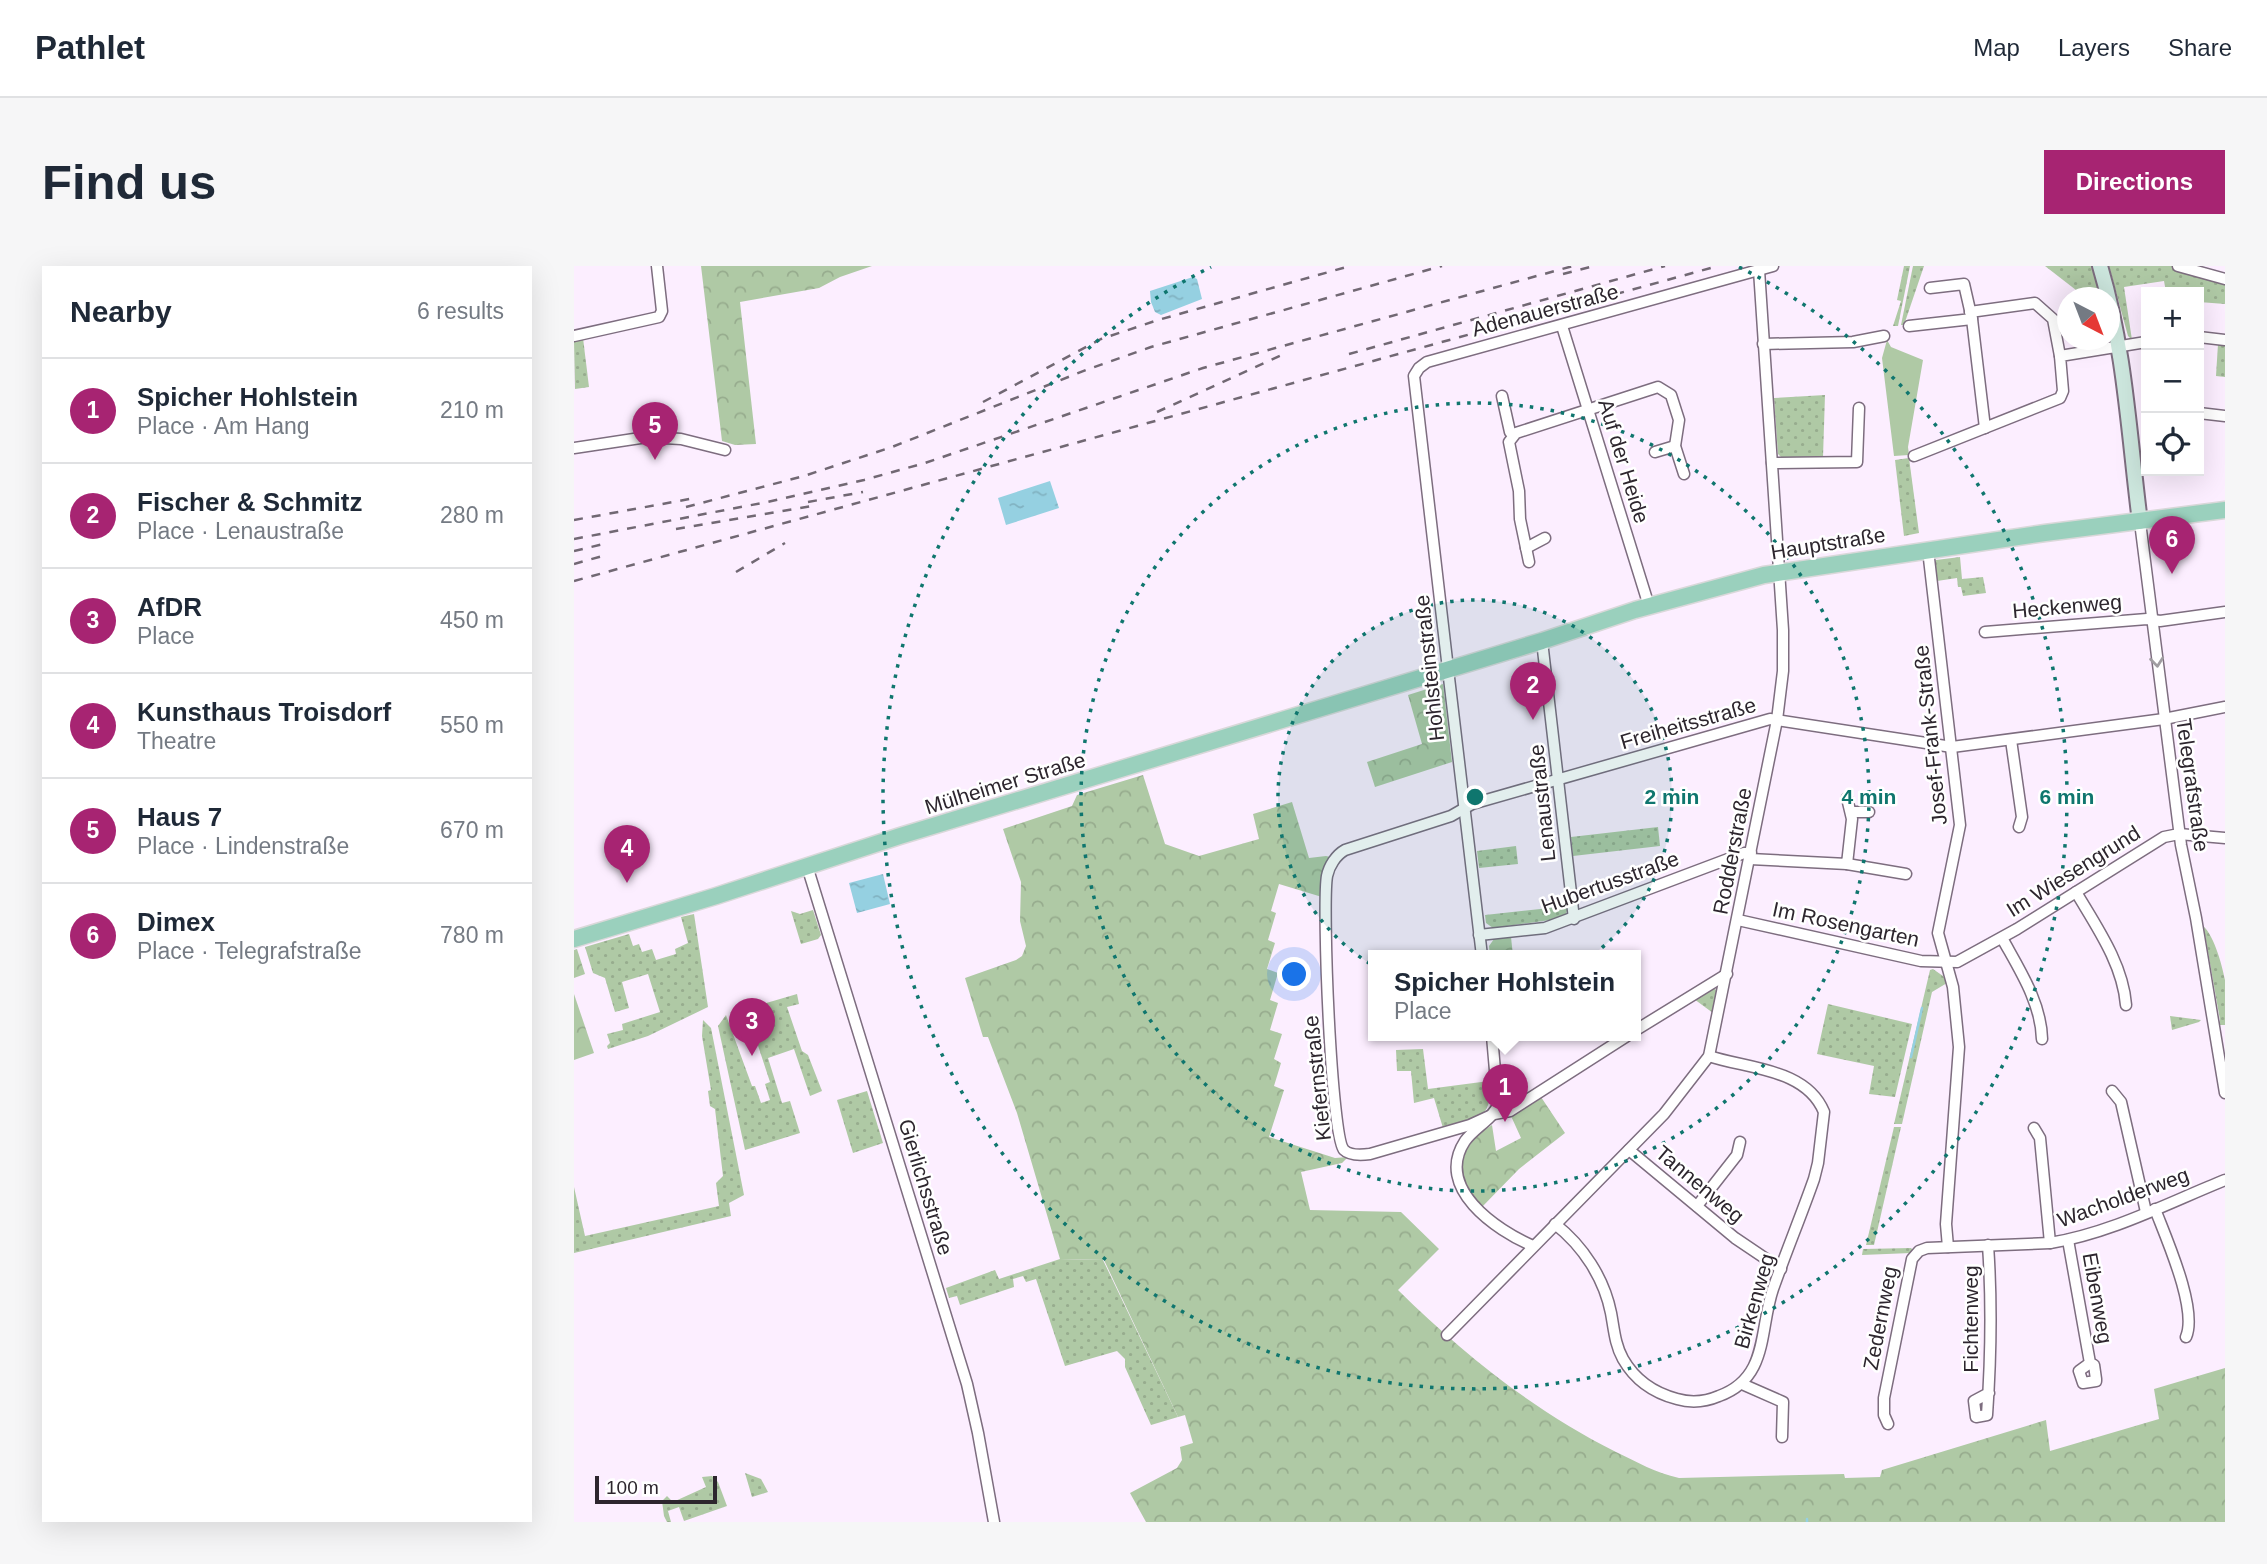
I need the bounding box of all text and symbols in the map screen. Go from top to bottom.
text: Pathlet [35,29,145,66]
text: Map [1973,34,2020,61]
text: Layers [2058,34,2130,61]
text: Share [2168,34,2232,61]
button: Directions [2044,150,2225,214]
text: Find us [42,155,216,209]
street label: Adenauerstraße [1469,279,1621,341]
north arrow [2057,287,2120,350]
map controls [2141,287,2204,476]
button: + [2141,287,2204,350]
text: Nearby [70,295,172,328]
text: 6 results [417,298,504,324]
button: − [2141,350,2204,413]
text: Spicher Hohlstein [137,382,358,412]
street label: Auf der Heide [1594,396,1654,526]
text: 1 [87,397,99,423]
text: 210 m [440,397,504,423]
pin: 5 [632,402,678,460]
text: Place · Am Hang [137,413,310,439]
button: locate [2141,413,2204,476]
text: Fischer & Schmitz [137,487,362,517]
text: 2 [87,502,99,528]
text: 280 m [440,502,504,528]
pin: 6 [2149,516,2195,574]
text: Place · Lenaustraße [137,518,344,544]
street label: Hauptstraße [1769,523,1887,563]
street label: Heckenweg [2011,590,2123,622]
text: AfDR [137,592,202,622]
street label: Hohlsteinstraße [1410,594,1448,742]
text: 3 [87,607,99,633]
text: 450 m [440,607,504,633]
text: Place [137,623,195,649]
street label: Josef-Frank-Straße [1909,644,1951,826]
one-way arrow [2150,657,2165,668]
pin: 2 [1510,662,1556,720]
street label: Freiheitsstraße [1618,693,1758,753]
text: Kunsthaus Troisdorf [137,697,391,727]
text: 4 [87,712,99,738]
text: 550 m [440,712,504,738]
street label: Telegrafstraße [2172,717,2214,853]
text: Theatre [137,728,216,754]
street label: Lenaustraße [1524,743,1560,863]
street label: Mülheimer Straße [922,748,1088,818]
centre of rings [1463,785,1487,809]
text: 2 min [1645,785,1699,808]
text: 4 min [1842,785,1896,808]
text: 6 min [2040,785,2094,808]
street label: Rodderstraße [1708,786,1756,916]
text: Haus 7 [137,802,222,832]
text: 5 [87,817,99,843]
text: 670 m [440,817,504,843]
street label: Im Wiesengrund [2002,821,2144,921]
pin: 4 [604,825,650,883]
text: Place · Lindenstraße [137,833,349,859]
street label: Hubertusstraße [1538,846,1682,918]
street label: Im Rosengarten [1771,897,1921,951]
text: Dimex [137,907,215,937]
text: 6 [87,922,99,948]
text: 780 m [440,922,504,948]
text: Place · Telegrafstraße [137,938,362,964]
popup [1368,950,1641,1041]
your location [1277,957,1311,991]
text: Spicher Hohlstein [1394,967,1615,997]
pin: 3 [729,998,775,1056]
text: Place [1394,998,1452,1024]
street label: Kiefernstraße [1299,1014,1335,1142]
pin: 1 [1482,1064,1528,1122]
street label: Gierlichsstraße [894,1116,958,1258]
street label: Tannenweg [1651,1141,1749,1227]
street label: Wacholderweg [2054,1163,2192,1231]
street label: Birkenweg [1729,1251,1779,1351]
street label: Eibenweg [2079,1251,2117,1345]
street label: Zedernweg [1859,1264,1901,1372]
street label: Fichtenweg [1959,1265,1982,1373]
scale bar [595,1473,718,1505]
text: 100 m [606,1477,659,1498]

